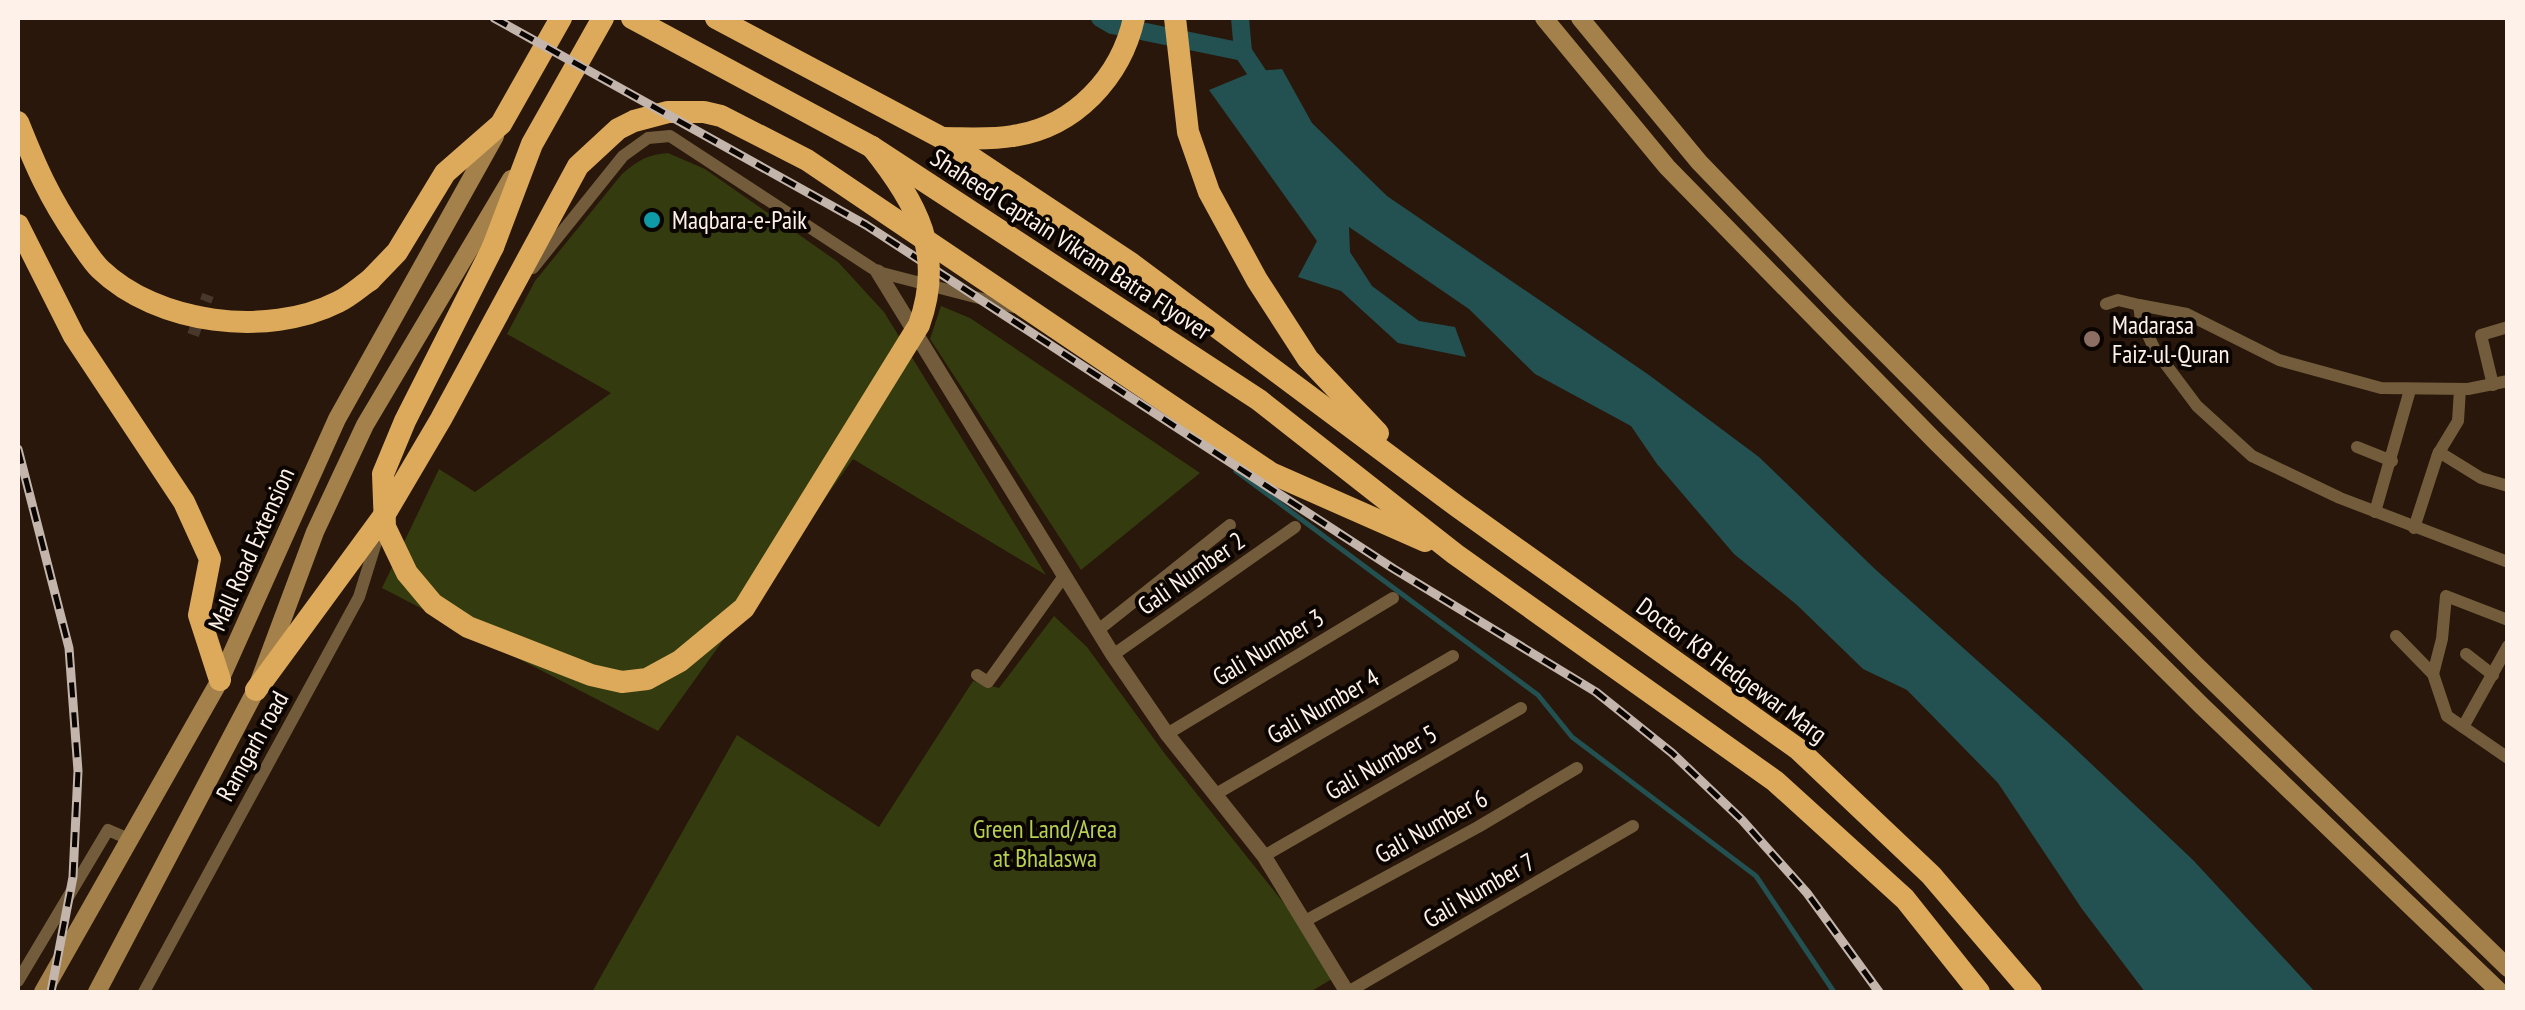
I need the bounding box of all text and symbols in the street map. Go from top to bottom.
street label: Shaheed Captain Vikram Batra Flyover [925,141,1217,347]
place label: Maqbara-e-Paik [672,204,807,236]
marker: Maqbara-e-Paik [641,209,663,231]
place label: Madarasa Faiz-ul-Quran [2112,309,2230,370]
marker: Madarasa Faiz-ul-Quran [2081,328,2103,350]
street label: Mall Road Extension [201,462,301,636]
street label: Gali Number 2 [1131,524,1251,622]
street label: Doctor KB Hedgewar Marg [1630,590,1834,750]
street label: Gali Number 3 [1207,601,1329,693]
street label: Gali Number 4 [1261,661,1385,751]
street label: Ramgarh road [209,685,295,807]
street label: Gali Number 5 [1319,717,1443,807]
street label: Gali Number 6 [1369,782,1493,870]
park label: Green Land/Area at Bhalaswa [973,813,1117,874]
street label: Gali Number 7 [1417,845,1541,935]

